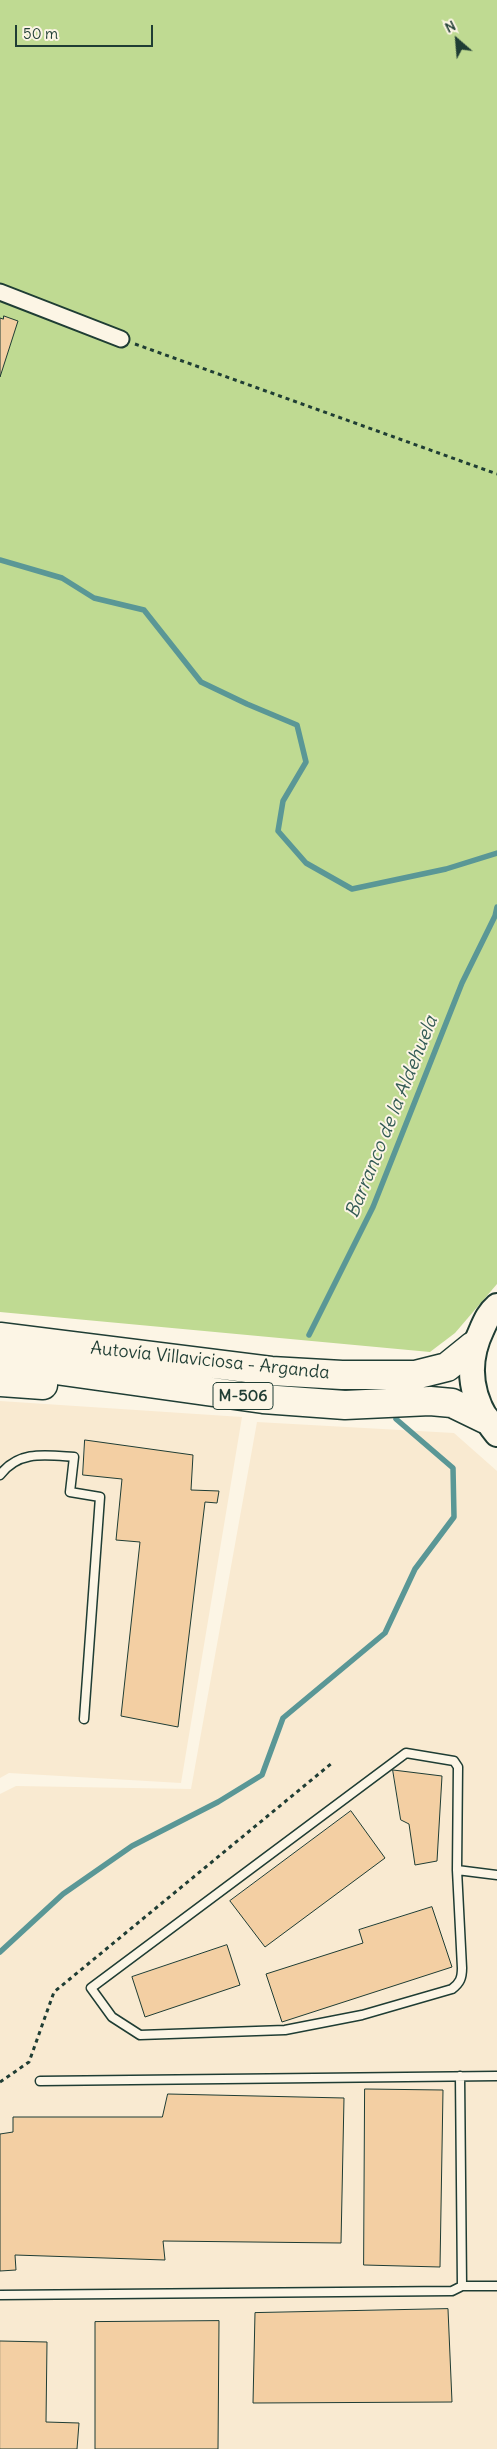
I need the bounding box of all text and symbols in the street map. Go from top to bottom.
scale bar [18,15,155,47]
north arrow [432,15,482,65]
text: N [442,16,459,37]
text: 50 m [23,24,58,43]
water label: Barranco de la Aldehuela [341,1013,443,1221]
street label: Autovía Villaviciosa - Arganda [89,1338,331,1384]
road number: M-506 [213,1382,273,1410]

